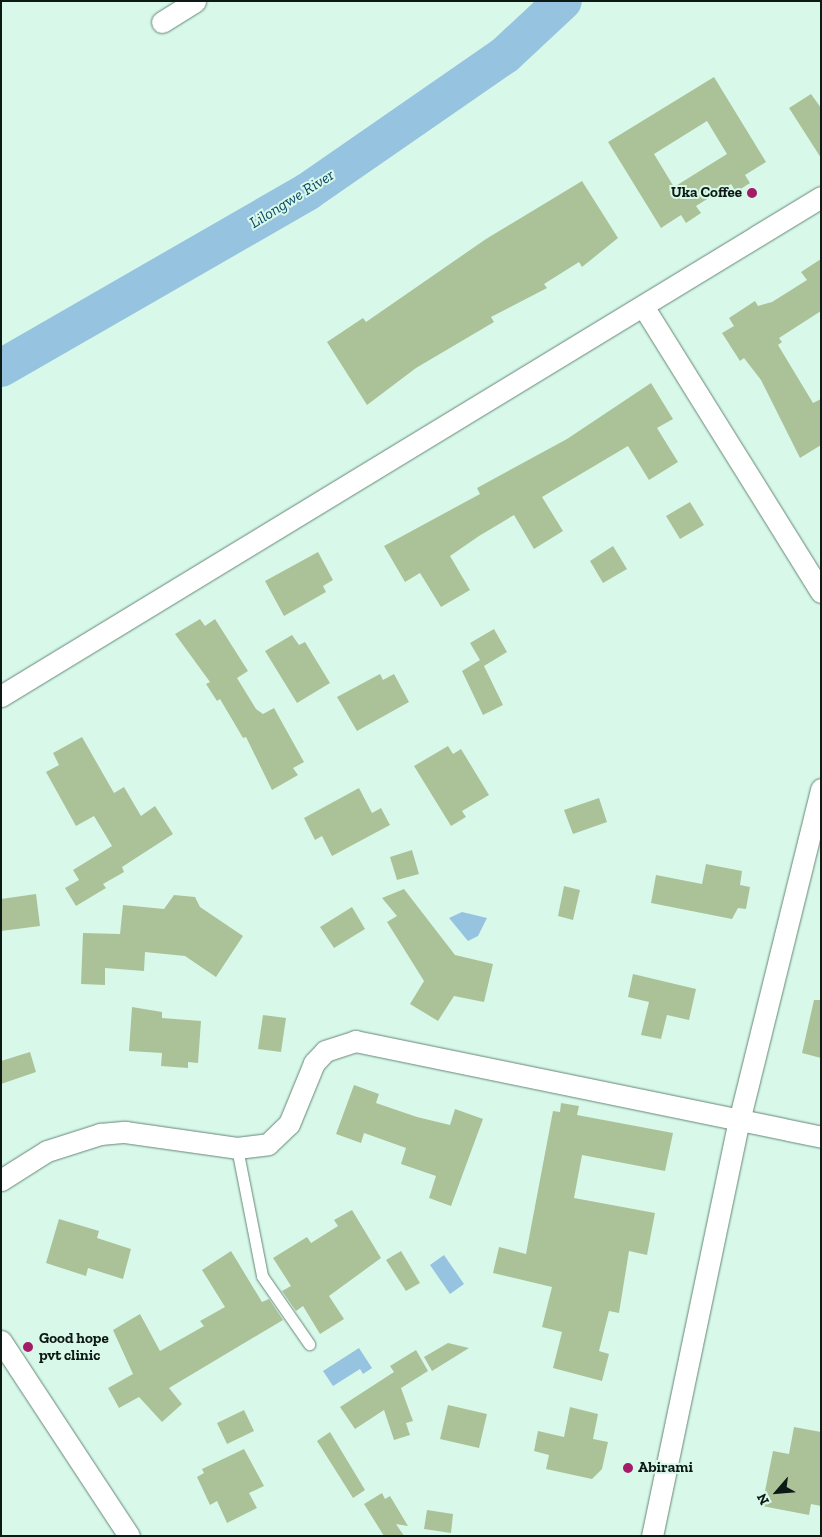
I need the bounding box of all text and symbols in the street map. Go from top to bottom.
water label: Lilongwe River [246,165,338,233]
place label: Uka Coffee [671,184,742,202]
marker: Uka Coffee [746,187,758,199]
place label: Good hope pvt clinic [39,1329,109,1364]
marker: Good hope pvt clinic [21,1340,35,1354]
place label: Abirami [638,1459,693,1477]
marker: Abirami [622,1462,634,1474]
north arrow [752,1467,802,1517]
text: N [753,1490,773,1508]

